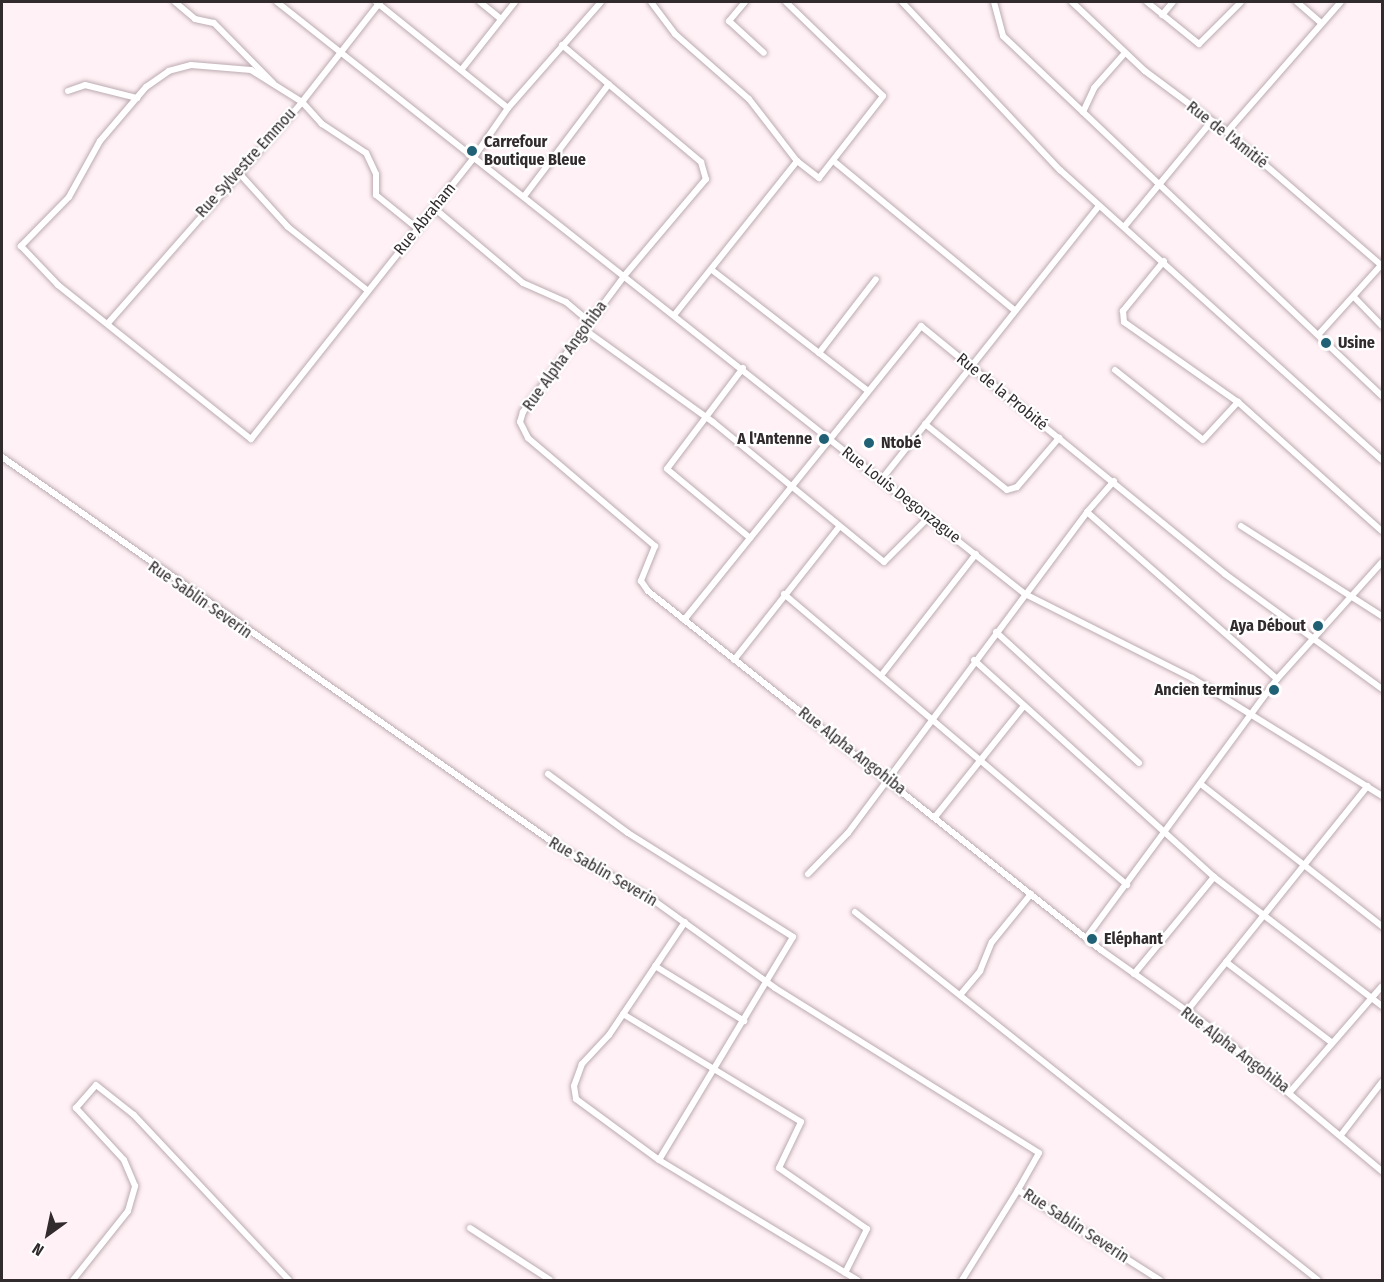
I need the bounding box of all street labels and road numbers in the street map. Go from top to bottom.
street label: Rue de l'Amitié [1183,97,1271,173]
street label: Rue Sylvestre Emmou [192,104,300,222]
street label: Rue Abraham [390,179,460,259]
street label: Rue Alpha Angohiba [519,297,611,415]
street label: Rue de la Probité [953,349,1051,435]
street label: Rue Louis Degonzague [838,443,964,547]
street label: Rue Sablin Severin [144,557,256,643]
street label: Rue Alpha Angohiba [794,703,910,799]
street label: Rue Sablin Severin [545,833,661,911]
street label: Rue Alpha Angohiba [1177,1003,1293,1097]
street label: Rue Sablin Severin [1019,1185,1133,1267]

